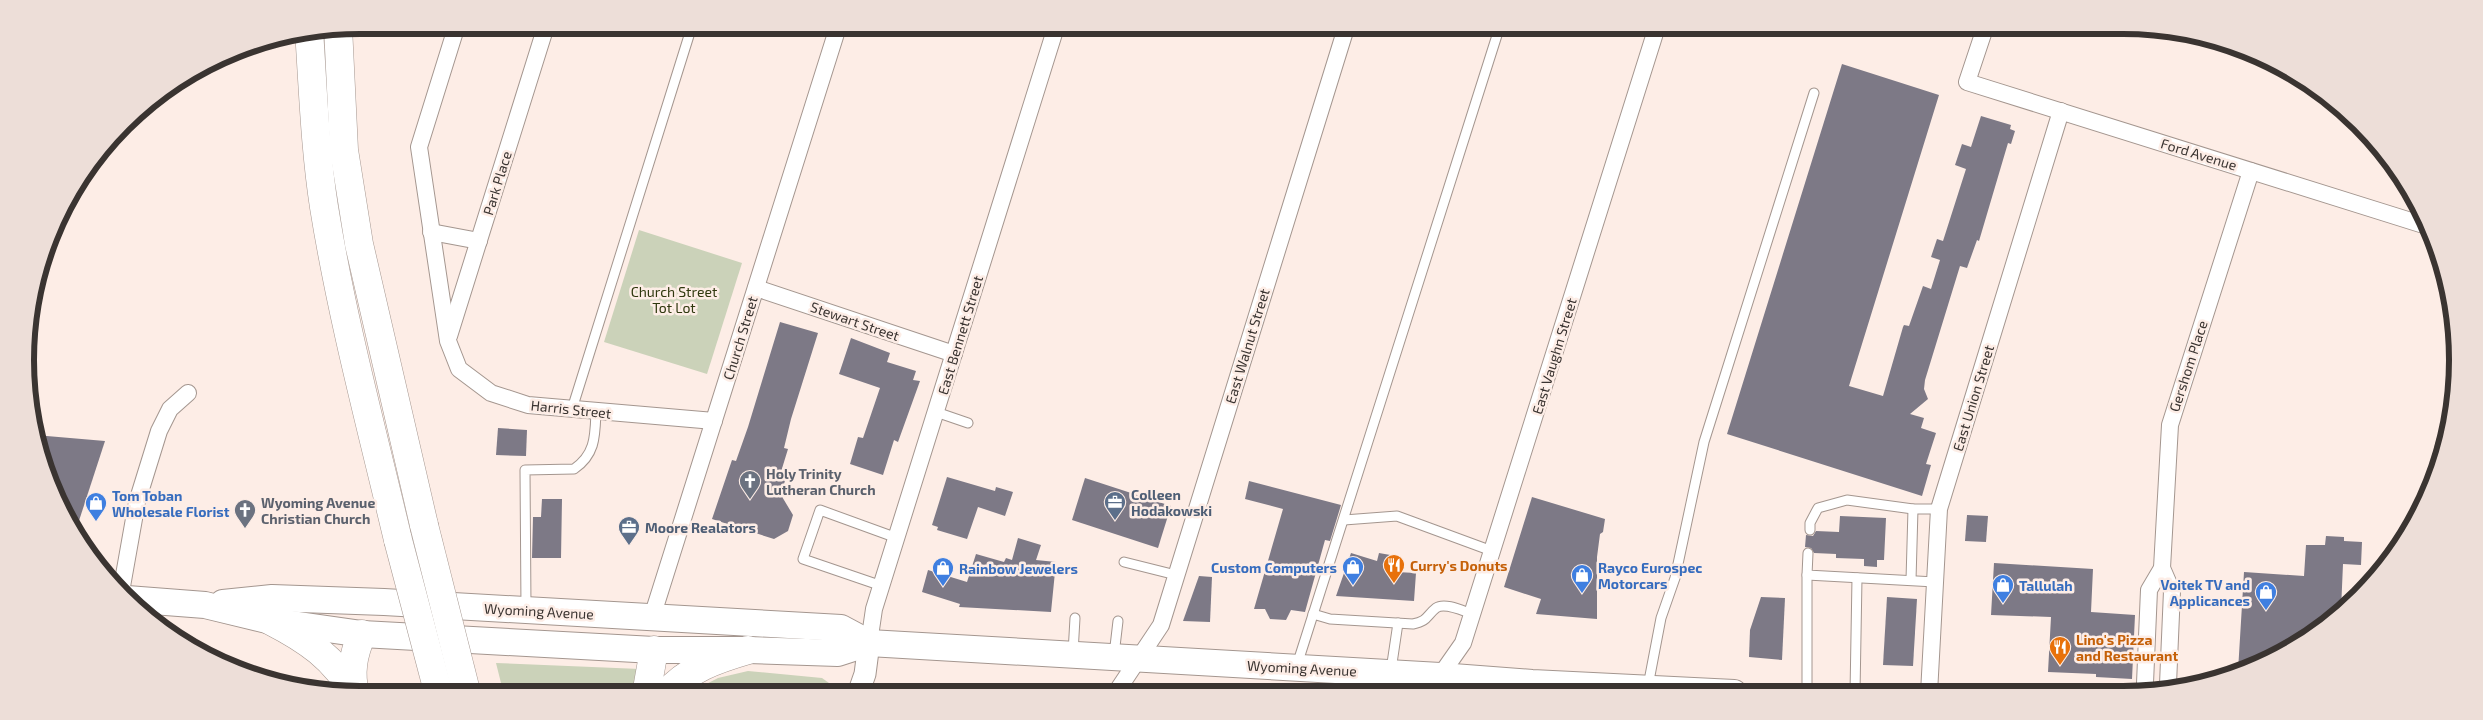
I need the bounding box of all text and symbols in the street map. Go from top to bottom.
street label: Ford Avenue [2159,134,2239,174]
street label: Park Place [479,149,515,217]
street label: East Bennett Street [934,273,986,397]
park label: Church Street Tot Lot [631,283,717,316]
street label: East Walnut Street [1221,286,1273,406]
street label: Church Street [719,294,761,382]
street label: East Vaughn Street [1528,296,1580,416]
street label: Stewart Street [808,298,902,344]
street label: Gershom Place [2165,318,2211,414]
street label: East Union Street [1949,343,1997,453]
street label: Harris Street [530,396,612,422]
place label: Holy Trinity Lutheran Church [766,465,876,498]
church icon: Holy Trinity Lutheran Church [738,469,762,500]
place label: Colleen Hodakowski [1131,486,1212,519]
place label: Tom Toban Wholesale Florist [112,487,230,520]
office icon: Colleen Hodakowski [1103,490,1127,521]
shop icon: Tom Toban Wholesale Florist [84,491,108,522]
place label: Wyoming Avenue Christian Church [261,494,375,527]
church icon: Wyoming Avenue Christian Church [233,498,257,529]
office icon: Moore Realators [617,515,641,546]
place label: Moore Realators [645,519,756,536]
restaurant icon: Curry's Donuts [1382,553,1406,584]
shop icon: Custom Computers [1341,555,1365,586]
shop icon: Rainbow Jewelers [931,556,955,587]
place label: Curry's Donuts [1410,557,1508,574]
place label: Custom Computers [1211,559,1337,576]
place label: Rayco Eurospec Motorcars [1598,559,1702,592]
place label: Rainbow Jewelers [959,560,1078,577]
shop icon: Rayco Eurospec Motorcars [1570,563,1594,594]
shop icon: Tallulah [1991,573,2015,604]
place label: Voitek TV and Applicances [2160,576,2250,609]
place label: Tallulah [2019,577,2073,594]
shop icon: Voitek TV and Applicances [2254,580,2278,611]
street label: Wyoming Avenue [484,600,594,622]
place label: Lino's Pizza and Restaurant [2076,631,2178,664]
restaurant icon: Lino's Pizza and Restaurant [2048,635,2072,666]
street label: Wyoming Avenue [1247,657,1357,679]

